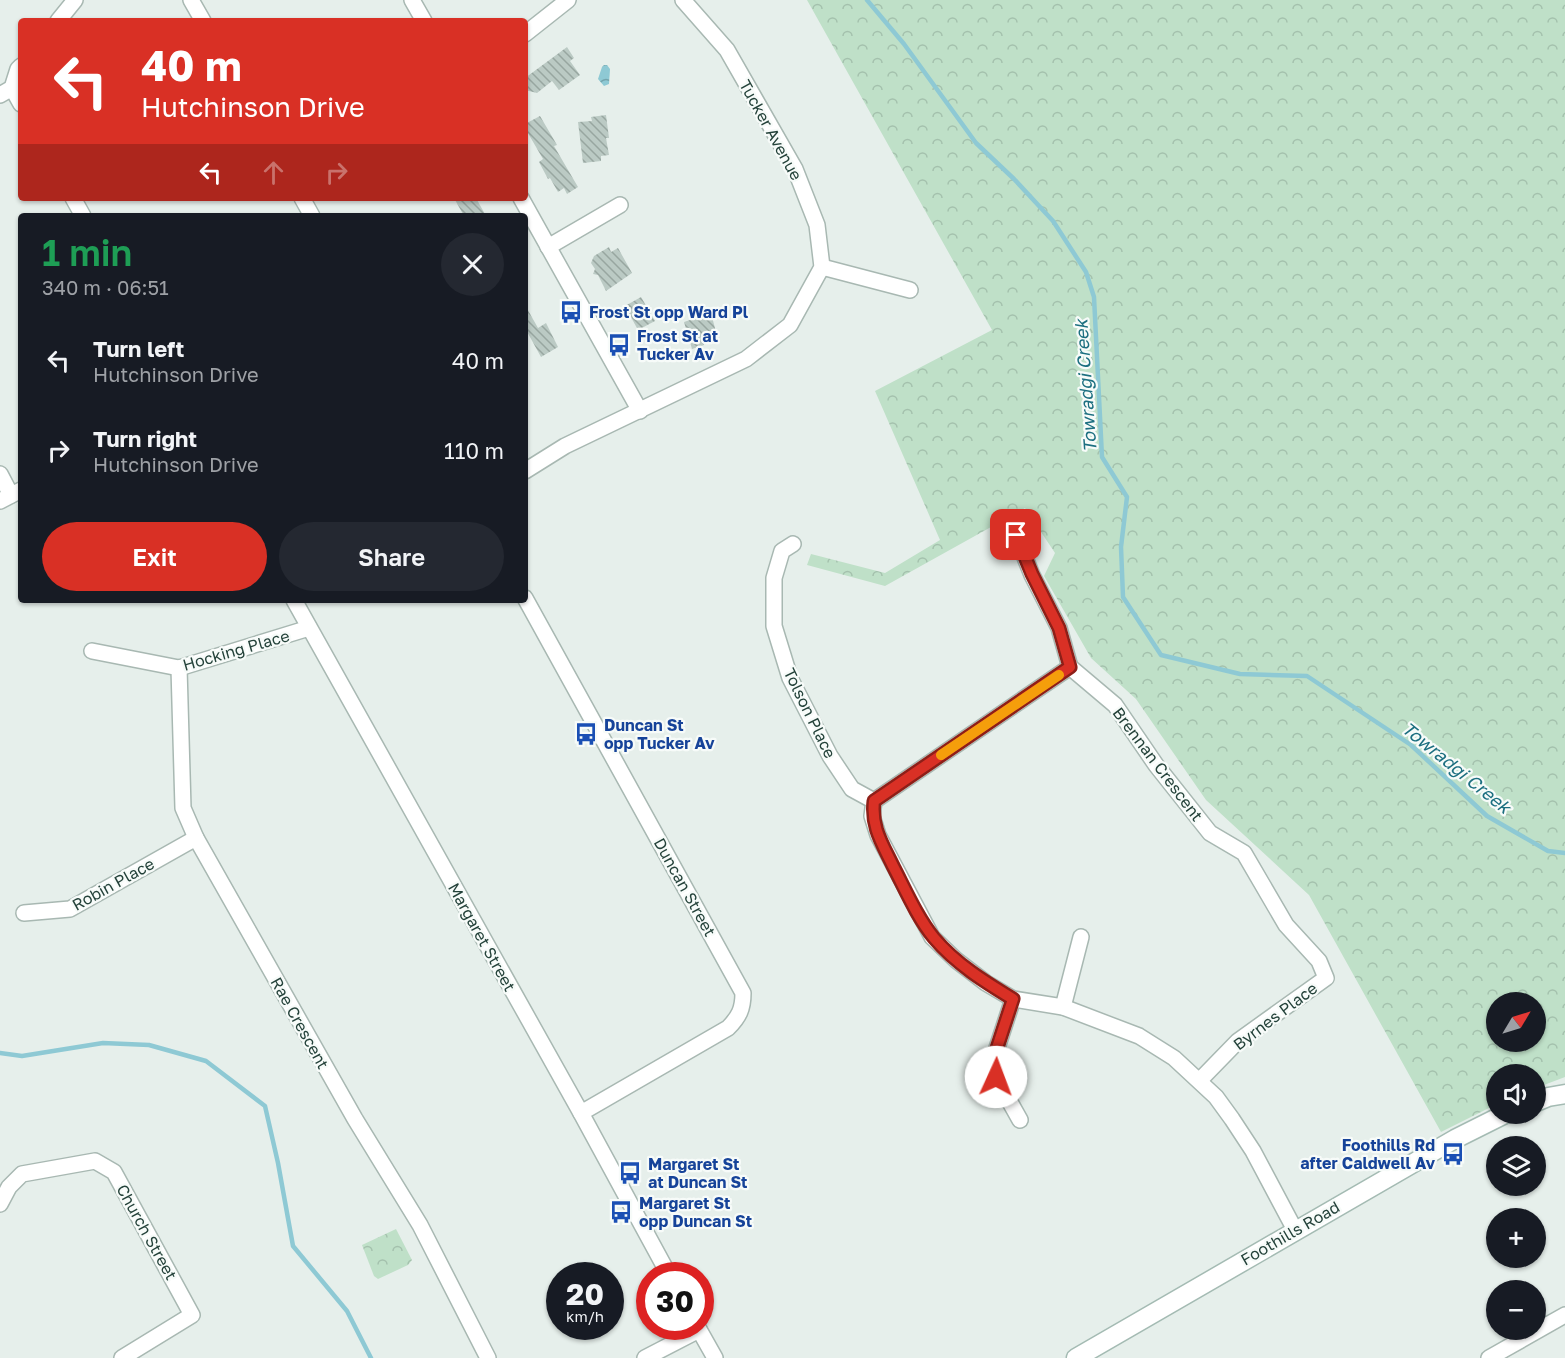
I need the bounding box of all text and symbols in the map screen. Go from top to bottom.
text: 40 m [141,40,242,90]
icon: left [42,42,120,120]
street label: Tucker Avenue [735,76,807,184]
text: Hutchinson Drive [141,91,365,123]
icon: left [194,156,227,189]
icon: ahead [257,156,290,189]
icon: right [320,156,353,189]
text: 1 min [42,231,132,274]
button: close [441,233,504,296]
text: 340 m · 06:51 [42,275,169,299]
bus stop icon: Frost St opp Ward Pl [558,299,584,325]
place label: Frost St opp Ward Pl [589,302,749,322]
water label: Towradgi Creek [1069,317,1101,453]
place label: Frost St at Tucker Av [637,326,718,364]
bus stop icon: Frost St at Tucker Av [606,332,632,358]
text: Turn left [93,335,184,362]
icon: left [42,344,75,377]
text: 40 m [452,347,504,374]
text: Hutchinson Drive [93,362,259,386]
text: Turn right [93,425,197,452]
icon: right [42,434,75,467]
text: 110 m [444,437,504,464]
text: Hutchinson Drive [93,452,259,476]
pin [990,509,1041,560]
icon: arrive [999,518,1032,551]
button: Exit [42,522,267,591]
button: Share [279,522,504,591]
street label: Hocking Place [180,625,292,675]
street label: Tolson Place [780,665,840,761]
street label: Brennan Crescent [1109,703,1207,825]
place label: Duncan St opp Tucker Av [604,715,715,753]
water label: Towradgi Creek [1398,717,1517,819]
bus stop icon: Duncan St opp Tucker Av [573,721,599,747]
street label: Duncan Street [650,834,720,940]
street label: Robin Place [68,853,158,915]
street label: Margaret Street [444,879,520,995]
street label: Rae Crescent [267,974,333,1072]
street label: Byrnes Place [1229,978,1321,1054]
north arrow [1486,992,1546,1052]
map controls [1486,992,1546,1340]
position arrow [964,1045,1028,1109]
button: sound [1486,1064,1546,1124]
place label: Foothills Rd after Caldwell Av [1300,1135,1435,1173]
button: layers [1486,1136,1546,1196]
bus stop icon: Foothills Rd after Caldwell Av [1440,1141,1466,1167]
place label: Margaret St at Duncan St [648,1154,747,1192]
bus stop icon: Margaret St at Duncan St [617,1160,643,1186]
street label: Church Street [112,1181,182,1283]
place label: Margaret St opp Duncan St [639,1193,752,1231]
street label: Foothills Road [1237,1197,1343,1269]
bus stop icon: Margaret St opp Duncan St [608,1199,634,1225]
button: + [1486,1208,1546,1268]
speed limit sign: 30 [636,1262,714,1340]
text: 20 [566,1276,604,1312]
button: − [1486,1280,1546,1340]
text: km/h [566,1307,604,1325]

